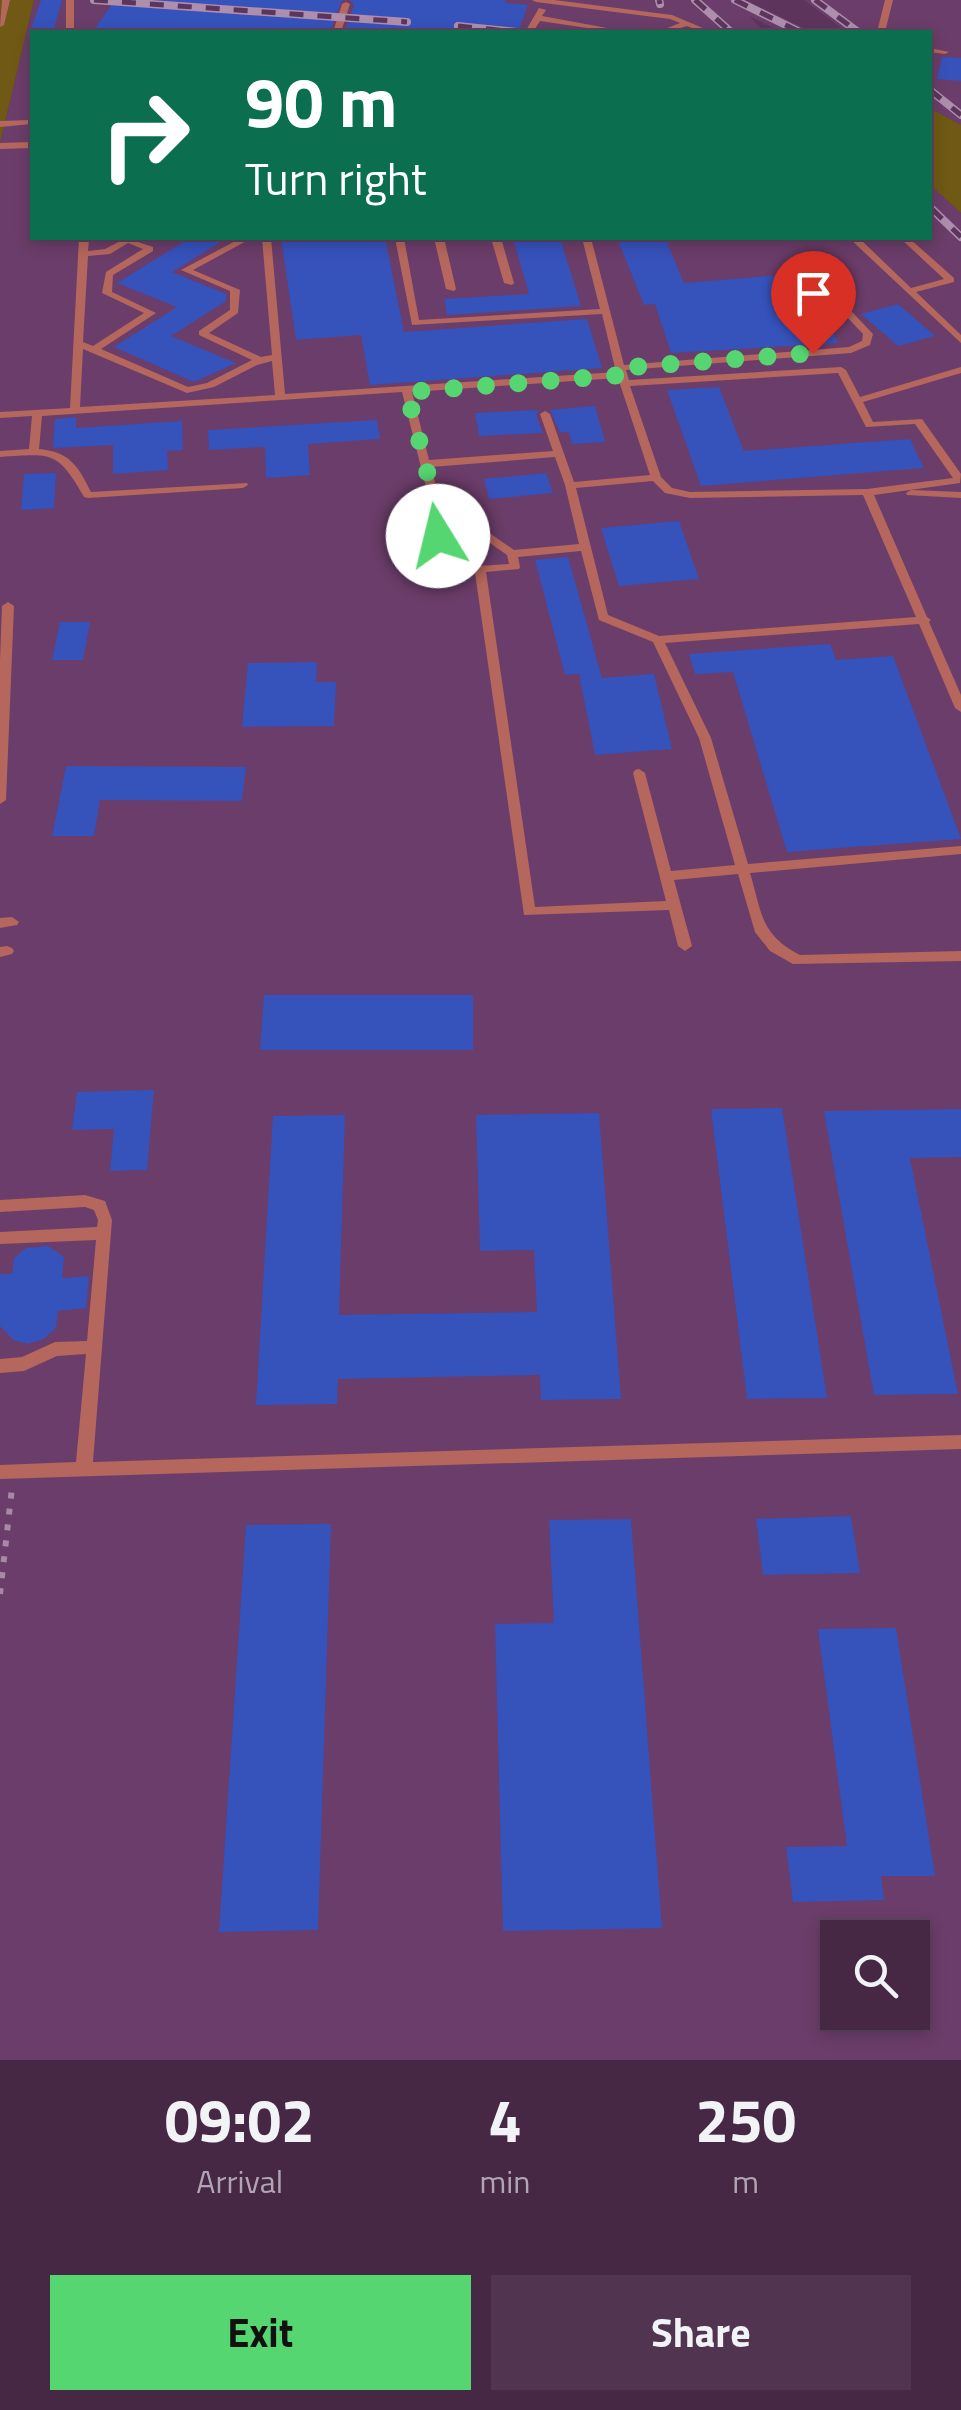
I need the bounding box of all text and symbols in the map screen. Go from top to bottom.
text: 90 m [245,48,398,154]
icon: right [80,70,210,200]
text: Turn right [245,144,427,212]
pin [771,251,856,354]
icon: arrive [786,266,841,321]
position arrow [386,484,490,588]
map controls [820,1920,930,2030]
button: search [820,1920,930,2030]
text: 09:02 [165,2074,315,2165]
text: 4 [488,2074,522,2165]
text: 250 [695,2074,796,2165]
text: Arrival [196,2157,283,2205]
text: min [479,2157,530,2205]
text: m [732,2157,759,2205]
button: Exit [50,2275,471,2390]
button: Share [491,2275,911,2390]

